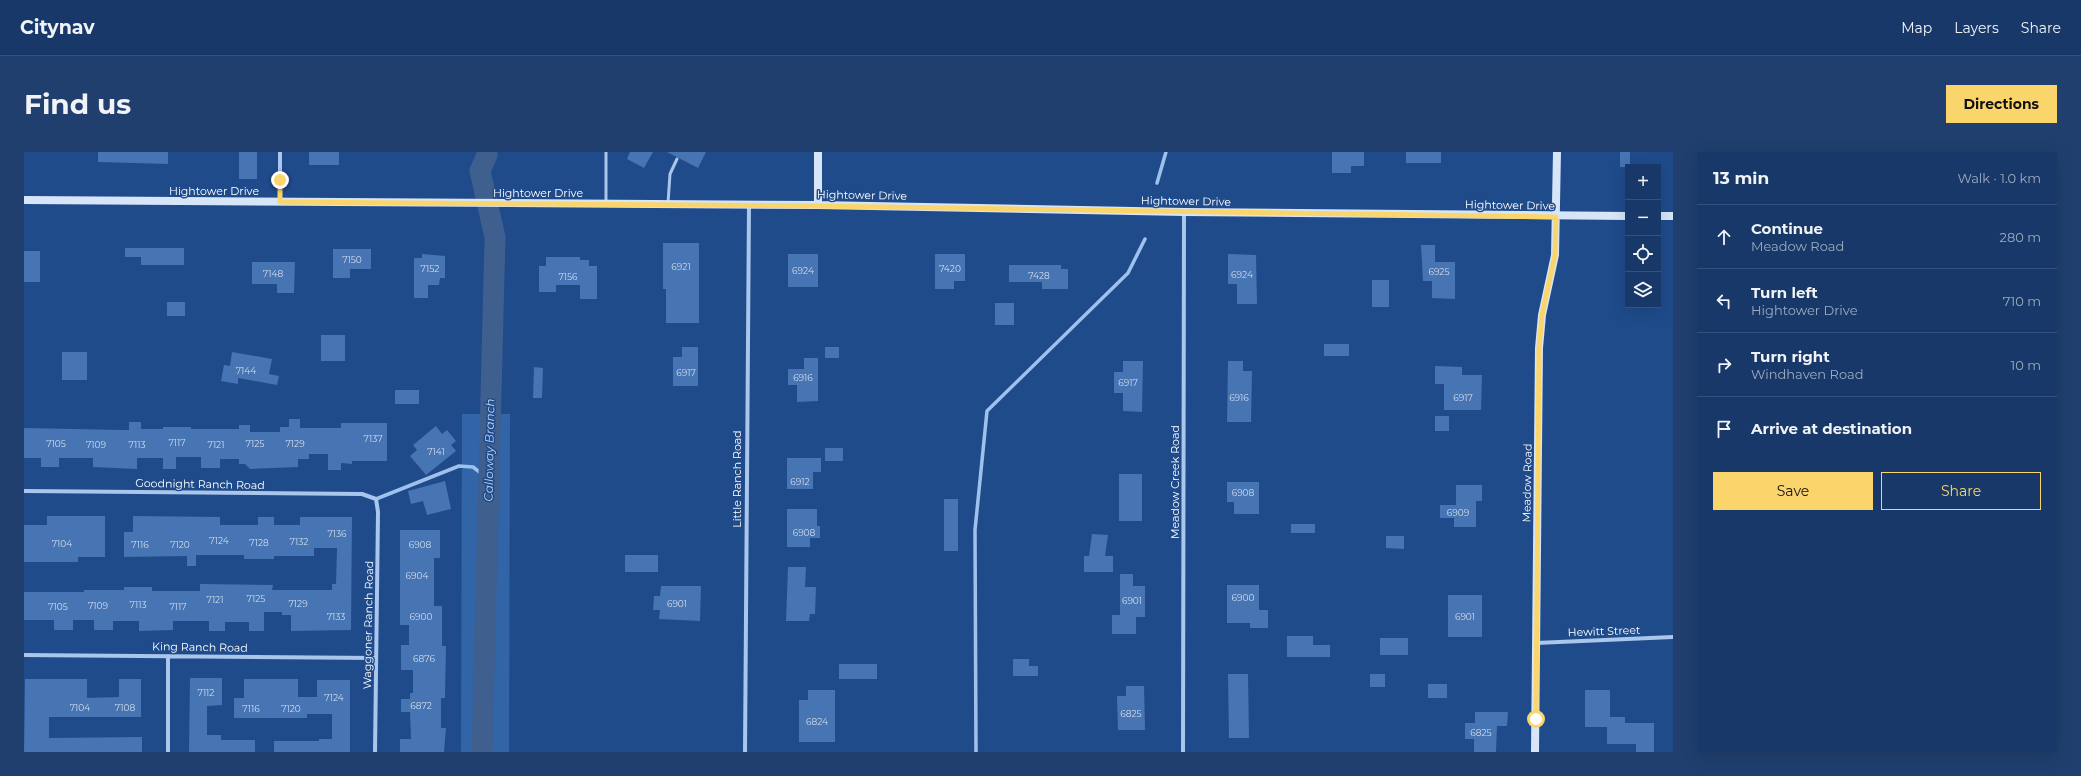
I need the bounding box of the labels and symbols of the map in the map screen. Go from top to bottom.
route end [271,171,289,189]
street label: Hightower Drive [169,184,259,198]
street label: Hightower Drive [493,186,583,200]
street label: Hightower Drive [817,187,908,203]
street label: Hightower Drive [1141,193,1232,209]
street label: Hightower Drive [1465,197,1556,213]
house number: 7150 [342,254,362,265]
house number: 6921 [671,261,691,272]
house number: 7152 [421,263,439,274]
house number: 7420 [939,263,961,274]
house number: 6924 [792,265,814,276]
house number: 6925 [1428,266,1450,277]
house number: 7148 [263,268,283,279]
house number: 6924 [1231,269,1253,280]
house number: 7428 [1028,270,1050,281]
house number: 7156 [558,271,578,282]
house number: 7144 [236,365,256,376]
house number: 6917 [676,367,696,378]
house number: 6916 [793,372,813,383]
house number: 6917 [1118,377,1138,388]
house number: 6916 [1229,392,1249,403]
house number: 6917 [1453,392,1473,403]
water label: Calloway Branch [481,398,497,502]
street label: Meadow Creek Road [1168,425,1182,539]
street label: Little Ranch Road [730,430,744,528]
house number: 7137 [364,433,382,444]
house number: 7117 [168,437,186,448]
house number: 7105 [46,438,66,449]
house number: 7125 [246,438,264,449]
house number: 7129 [285,438,305,449]
house number: 7109 [86,439,107,450]
house number: 7113 [129,439,145,450]
house number: 7121 [207,439,225,450]
street label: Meadow Road [1519,443,1535,523]
house number: 7141 [427,446,445,457]
street label: Goodnight Ranch Road [135,476,265,492]
house number: 6912 [790,476,810,487]
house number: 6908 [1232,487,1255,498]
house number: 6909 [1447,507,1470,518]
house number: 6908 [793,527,816,538]
house number: 7136 [327,528,347,539]
house number: 7124 [209,535,229,546]
house number: 7132 [290,536,308,547]
house number: 7128 [249,537,269,548]
house number: 7104 [52,538,72,549]
house number: 7116 [131,539,149,550]
house number: 7120 [170,539,190,550]
house number: 6908 [409,539,432,550]
street label: Waggoner Ranch Road [360,561,376,689]
house number: 6904 [406,570,428,581]
house number: 6900 [1232,592,1254,603]
house number: 7125 [247,593,265,604]
house number: 7121 [206,594,224,605]
house number: 6901 [1122,595,1142,606]
house number: 7129 [288,598,308,609]
house number: 6901 [667,598,687,609]
house number: 7113 [130,599,146,610]
house number: 7109 [88,600,109,611]
house number: 7105 [48,601,68,612]
house number: 7117 [169,601,187,612]
house number: 7133 [327,611,345,622]
house number: 6900 [410,611,432,622]
house number: 6901 [1455,611,1475,622]
street label: Hewitt Street [1567,623,1641,639]
street label: King Ranch Road [152,639,248,655]
house number: 6876 [413,653,435,664]
house number: 7112 [197,687,215,698]
house number: 7124 [324,692,344,703]
house number: 6872 [410,700,432,711]
house number: 7104 [70,702,90,713]
house number: 7108 [115,702,135,713]
house number: 7116 [242,703,260,714]
house number: 7120 [281,703,301,714]
house number: 6825 [1120,708,1142,719]
route start [1527,710,1545,728]
house number: 6824 [806,716,828,727]
house number: 6825 [1470,727,1492,738]

